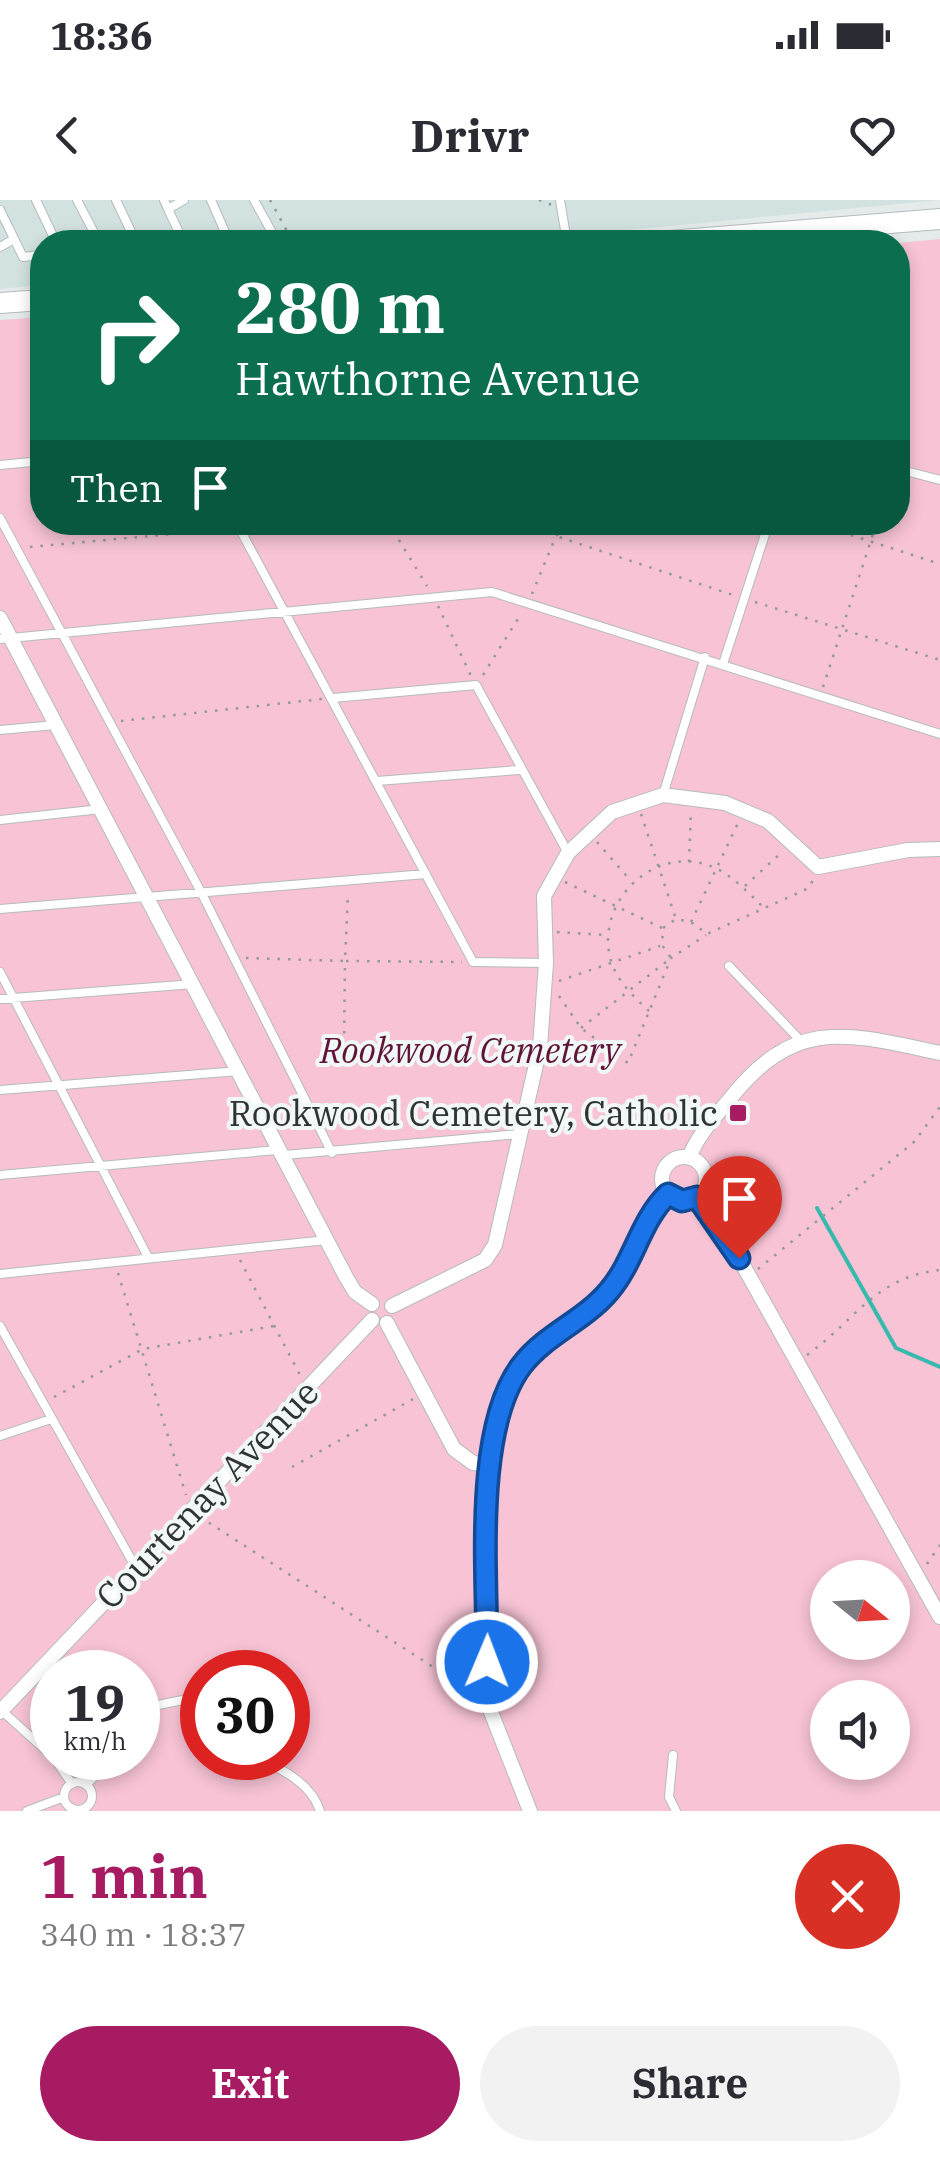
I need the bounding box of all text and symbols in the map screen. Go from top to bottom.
text: 18:36 [50,11,153,60]
text: Drivr [411,106,529,164]
icon: back [40,108,95,163]
icon: heart [845,108,900,163]
text: 280 m [235,261,445,352]
icon: right [70,270,200,400]
text: Hawthorne Avenue [235,349,640,407]
icon: arrive [183,460,238,515]
text: Then [70,463,163,512]
park label: Rookwood Cemetery [319,1027,623,1073]
place label: Rookwood Cemetery, Catholic [229,1090,718,1136]
marker: Rookwood Cemetery, Catholic [727,1102,749,1124]
pin [697,1156,782,1259]
icon: arrive [712,1171,767,1226]
street label: Courtenay Avenue [86,1370,328,1618]
north arrow [810,1560,910,1660]
map controls [810,1560,910,1780]
position arrow [435,1610,539,1714]
speed limit sign: 30 [180,1650,310,1780]
text: 19 [65,1670,125,1735]
button: sound [810,1680,910,1780]
text: km/h [63,1724,127,1757]
text: 1 min [40,1836,208,1915]
button: close [795,1844,900,1949]
text: 340 m · 18:37 [40,1913,247,1955]
button: Exit [40,2026,460,2141]
button: Share [480,2026,900,2141]

